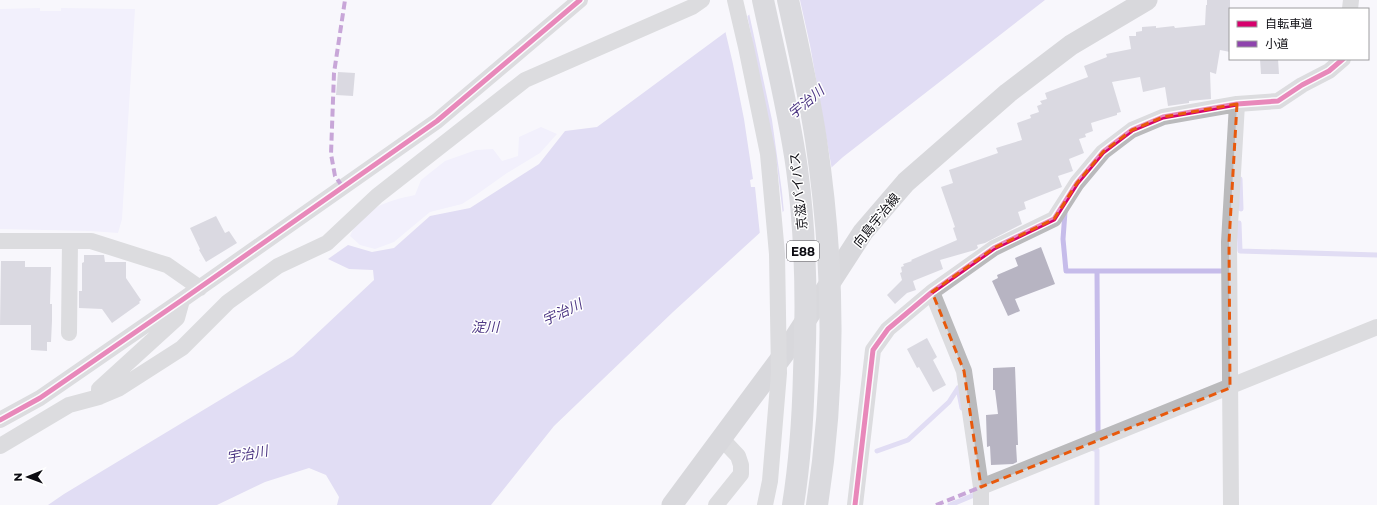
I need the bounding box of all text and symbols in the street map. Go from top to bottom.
legend [1229,8,1369,60]
text: 自転車道 [1265,16,1313,31]
text: 小道 [1265,36,1289,51]
water label: 宇治川 [784,80,829,122]
street label: 京滋バイパス [786,152,810,230]
street label: 向島宇治線 [849,190,903,250]
road number: E88 [787,241,819,261]
water label: 宇治川 [539,294,587,329]
water label: 淀川 [471,318,501,336]
water label: 宇治川 [225,441,271,467]
north arrow [8,457,48,497]
text: N [11,473,25,482]

